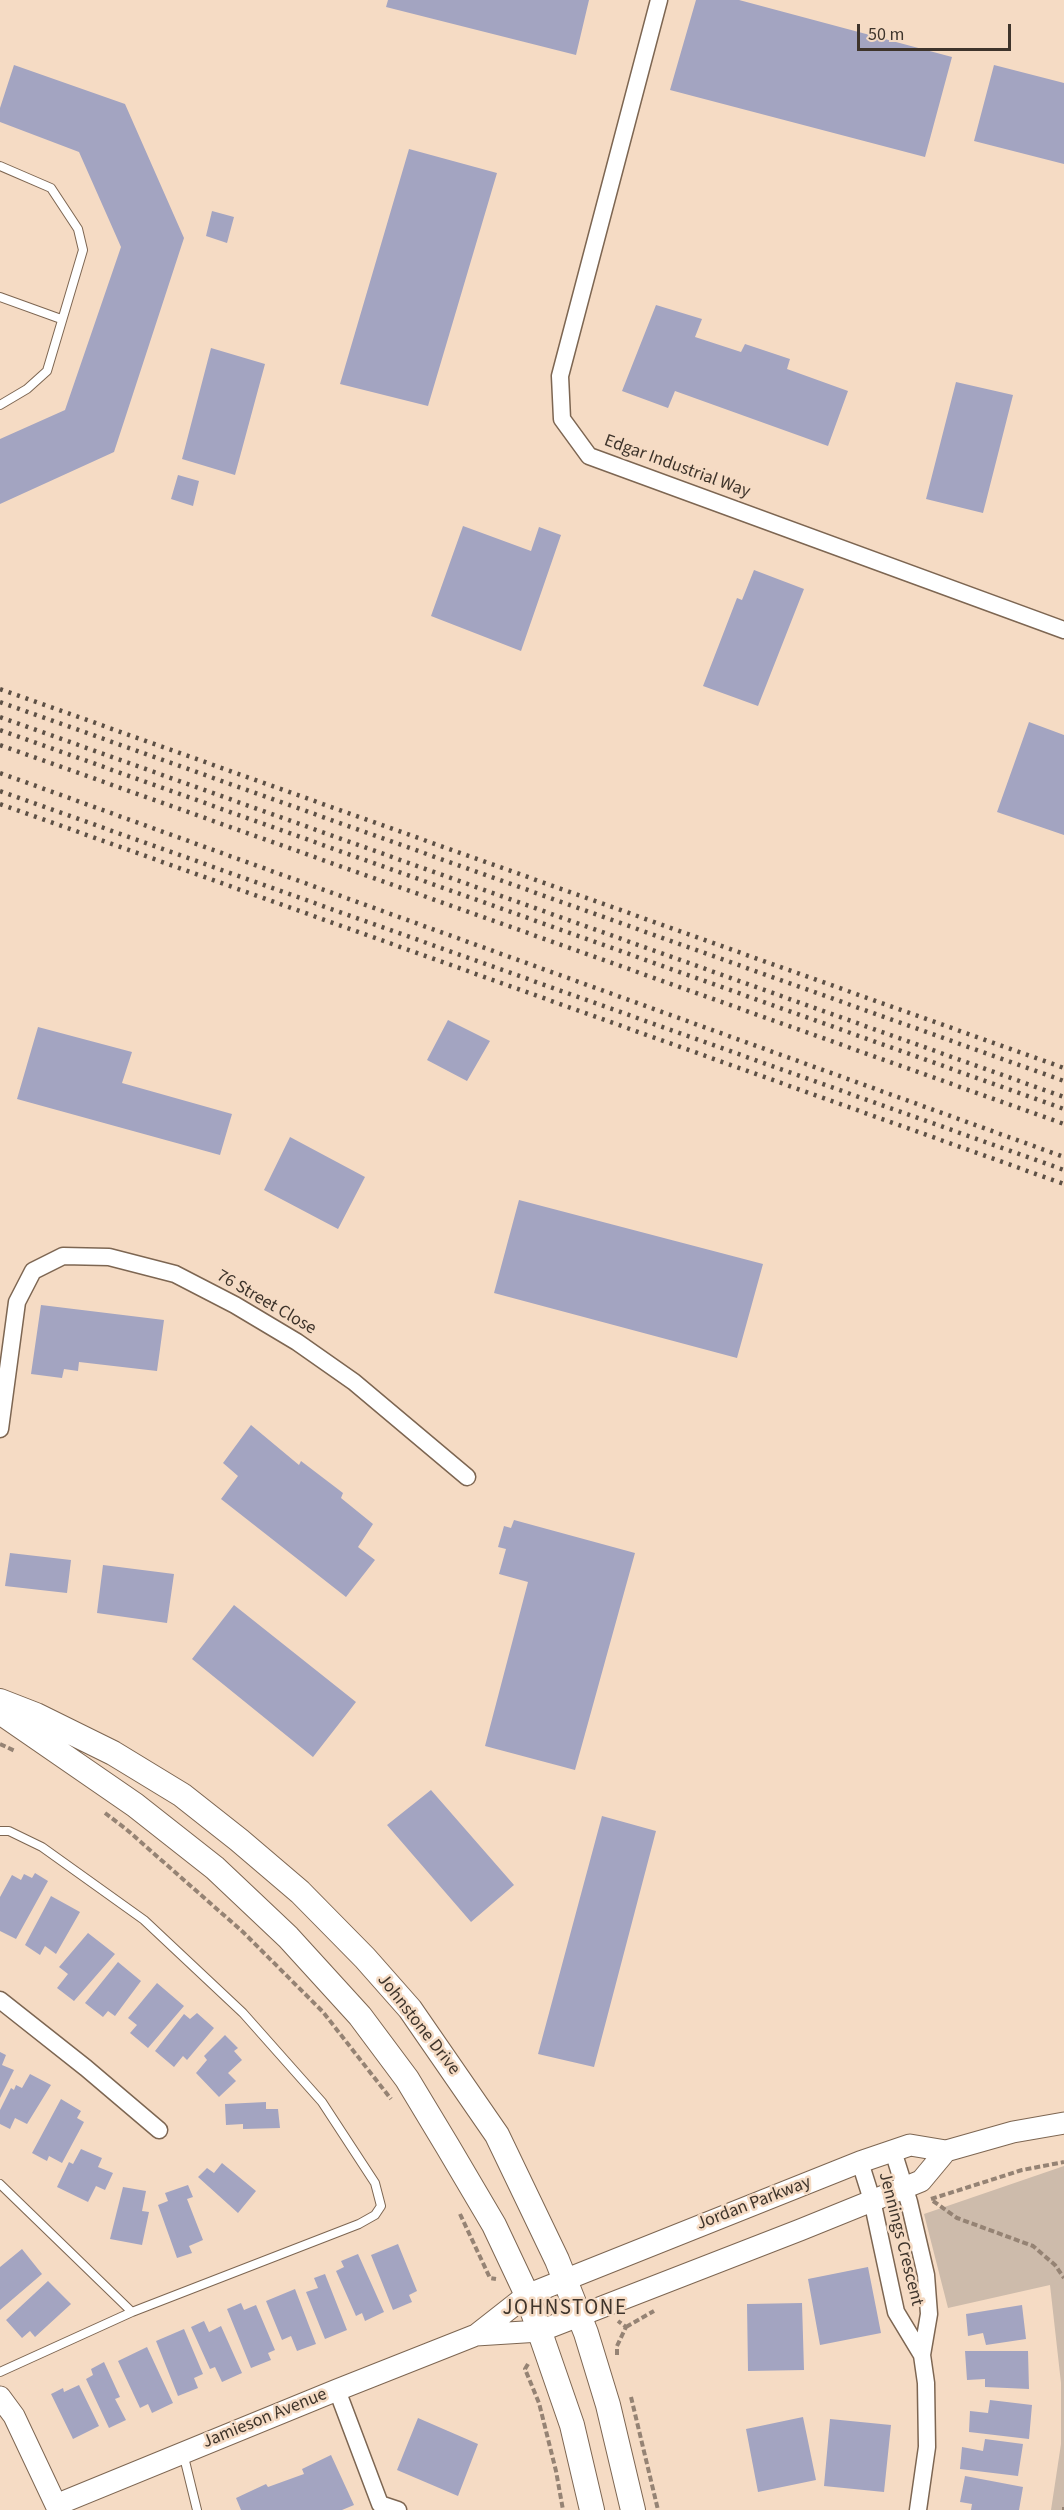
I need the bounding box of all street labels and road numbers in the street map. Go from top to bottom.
street label: Edgar Industrial Way [601,431,753,503]
street label: 76 Street Close [212,1266,320,1340]
street label: Johnstone Drive [372,1970,464,2080]
street label: Jennings Crescent [873,2170,927,2308]
street label: Jordan Parkway [694,2172,814,2236]
street label: Jamieson Avenue [200,2384,330,2454]

